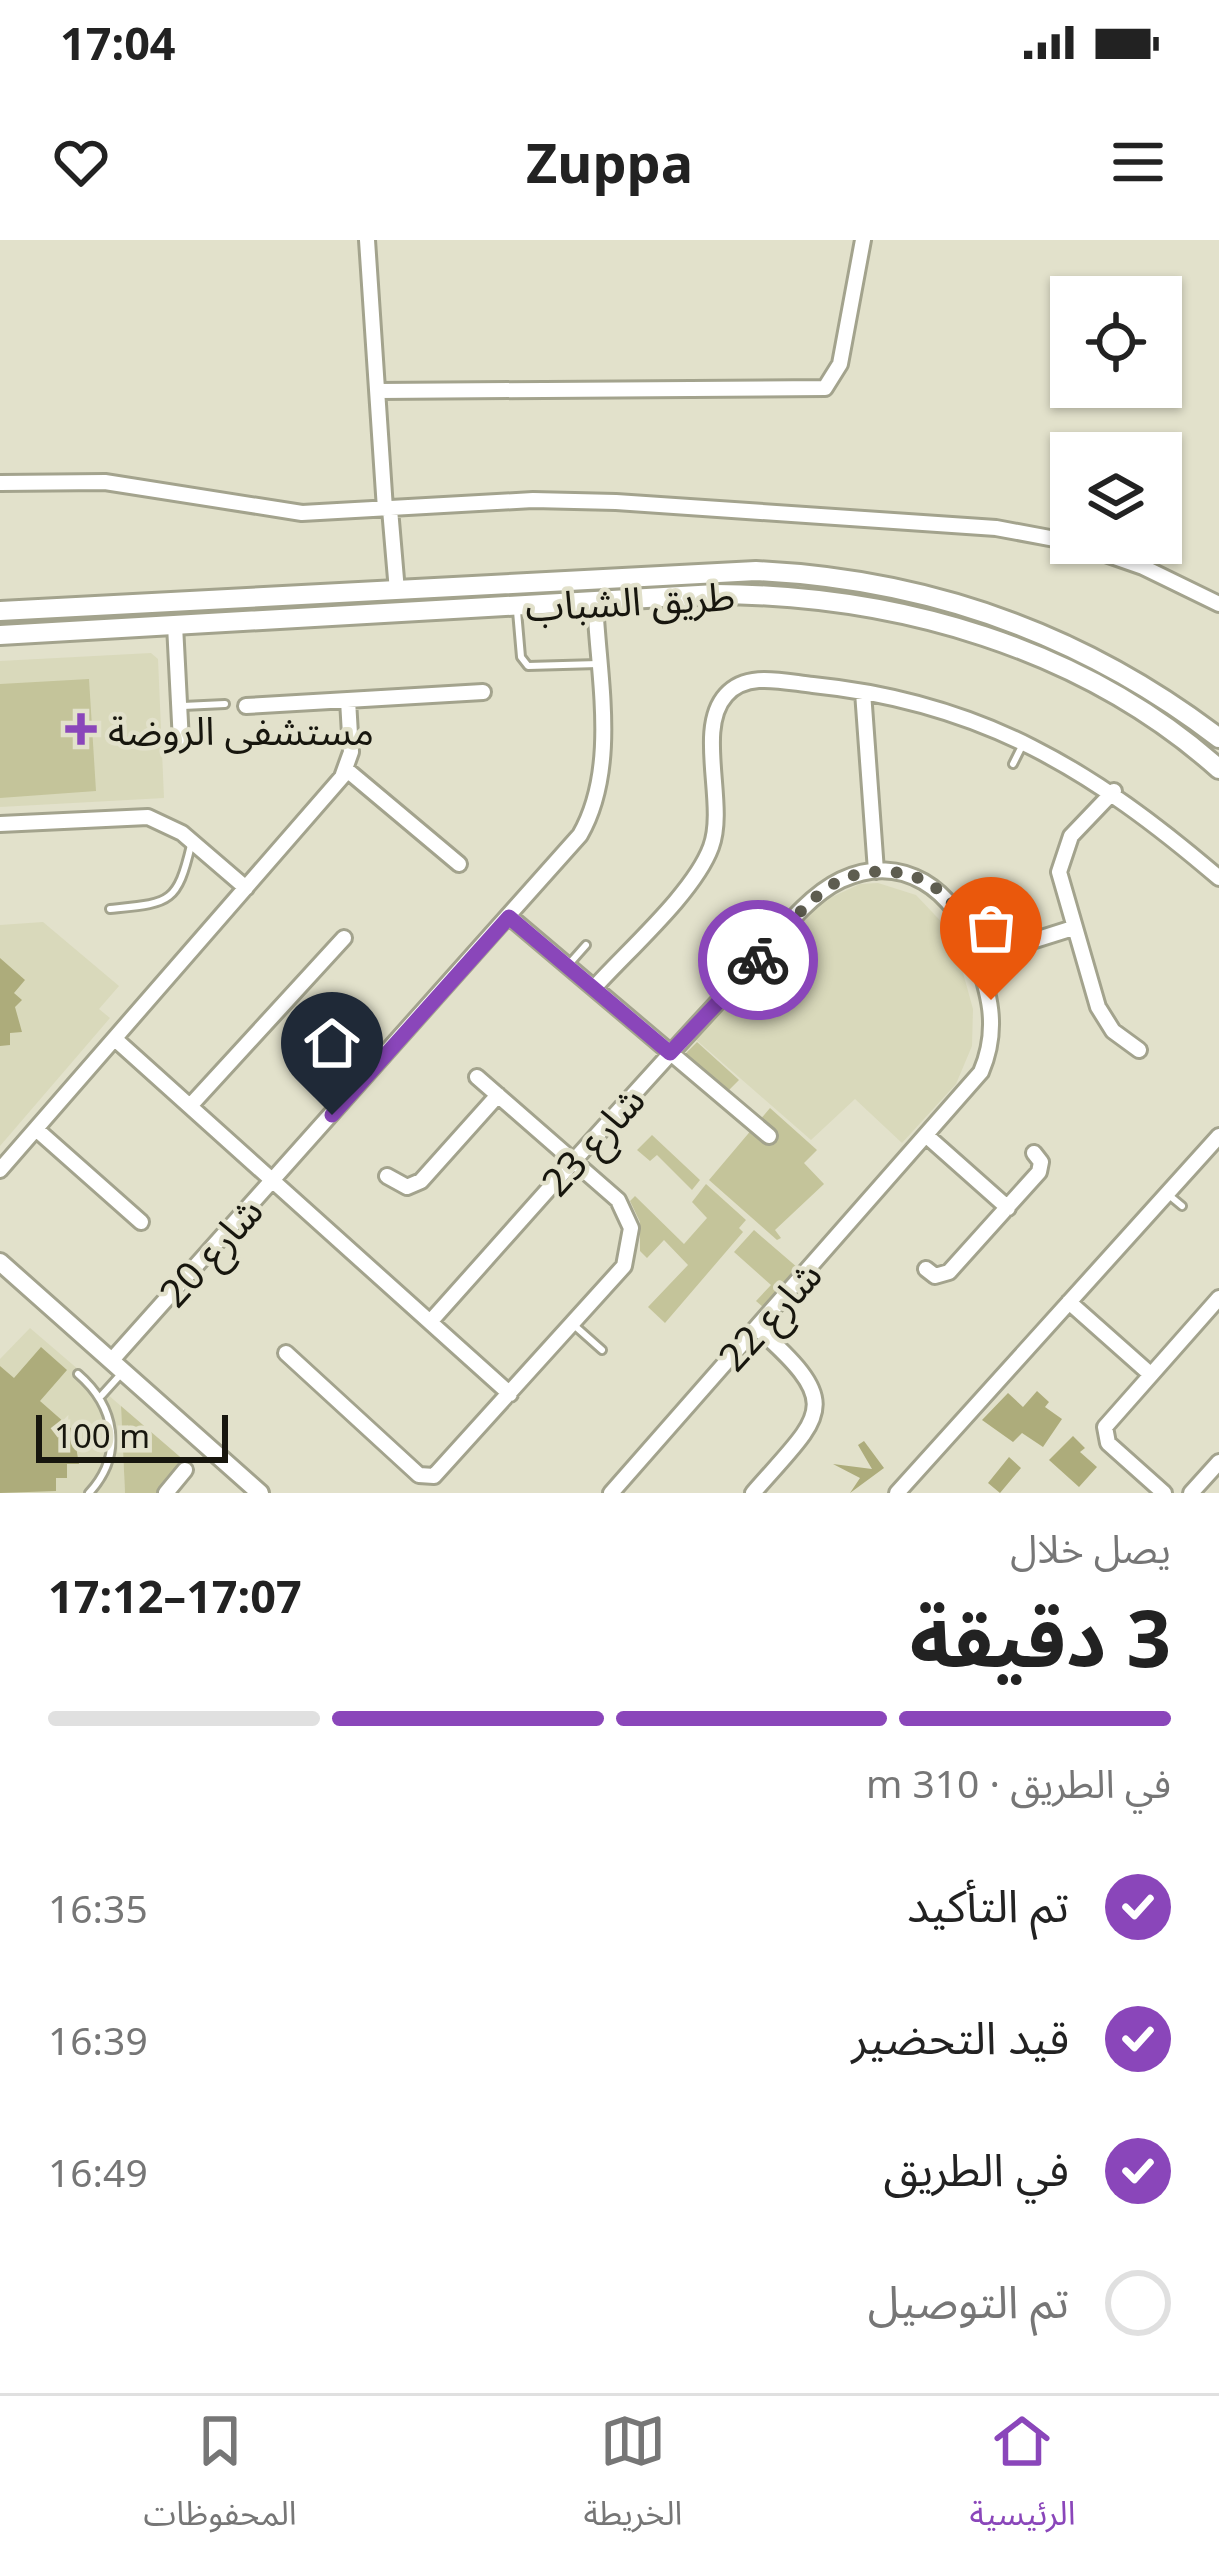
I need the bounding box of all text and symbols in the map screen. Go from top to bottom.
text: 17:04 [60,12,176,73]
text: Zuppa [526,125,693,199]
icon: heart [48,129,114,195]
icon: menu [1105,129,1171,195]
map controls [1050,276,1182,564]
button: locate [1050,276,1182,408]
button: layers [1050,432,1182,564]
street label: طريق الشباب [524,568,736,632]
place label: مستشفى الروضة [108,703,374,756]
marker: مستشفى الروضة [65,713,97,745]
pin [940,877,1042,1000]
icon: bag [958,895,1024,961]
courier [698,900,818,1020]
icon: bike [725,927,791,993]
pin [281,992,383,1115]
icon: home [299,1010,365,1076]
street label: شارع 23 [529,1074,658,1209]
street label: شارع 20 [147,1185,276,1320]
street label: شارع 22 [706,1249,835,1384]
scale bar [36,1409,228,1462]
text: 100 m [54,1413,150,1458]
text: يصل خلال [1010,1521,1171,1574]
text: 17:07–17:12 [48,1565,302,1626]
text: 3 دقيقة [910,1584,1171,1690]
text: في الطريق · 310 m [866,1756,1171,1809]
text: تم التأكيد [907,1874,1069,1935]
icon: check [1105,1874,1171,1940]
text: 16:35 [48,1881,148,1934]
text: قيد التحضير [851,2006,1069,2067]
icon: check [1105,2006,1171,2072]
text: 16:39 [48,2013,148,2066]
text: في الطريق [883,2138,1069,2199]
icon: check [1105,2138,1171,2204]
text: 16:49 [48,2145,148,2198]
text: تم التوصيل [868,2270,1069,2331]
tab: المحفوظات [143,2408,297,2549]
tab: الخريطة [584,2408,682,2549]
tab: الرئيسية [969,2408,1076,2549]

